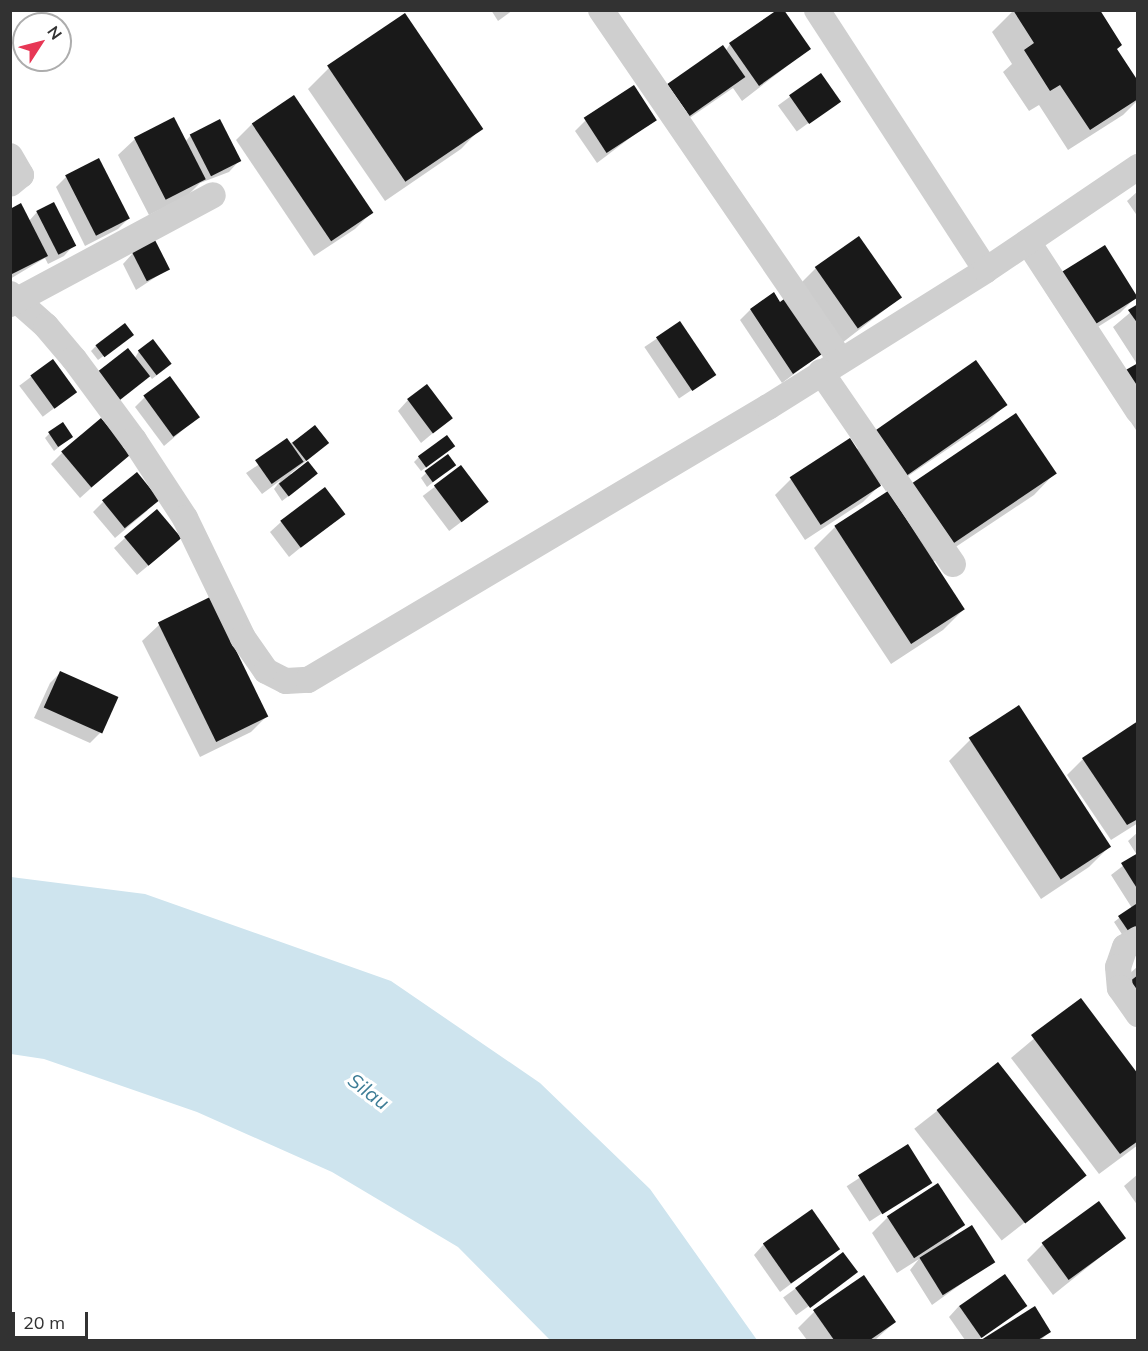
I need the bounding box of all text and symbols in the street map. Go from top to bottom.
north arrow [12,12,72,72]
text: N [43,22,67,43]
water label: Silau [344,1068,394,1114]
scale bar [15,1300,92,1338]
text: 20 m [23,1311,65,1334]

